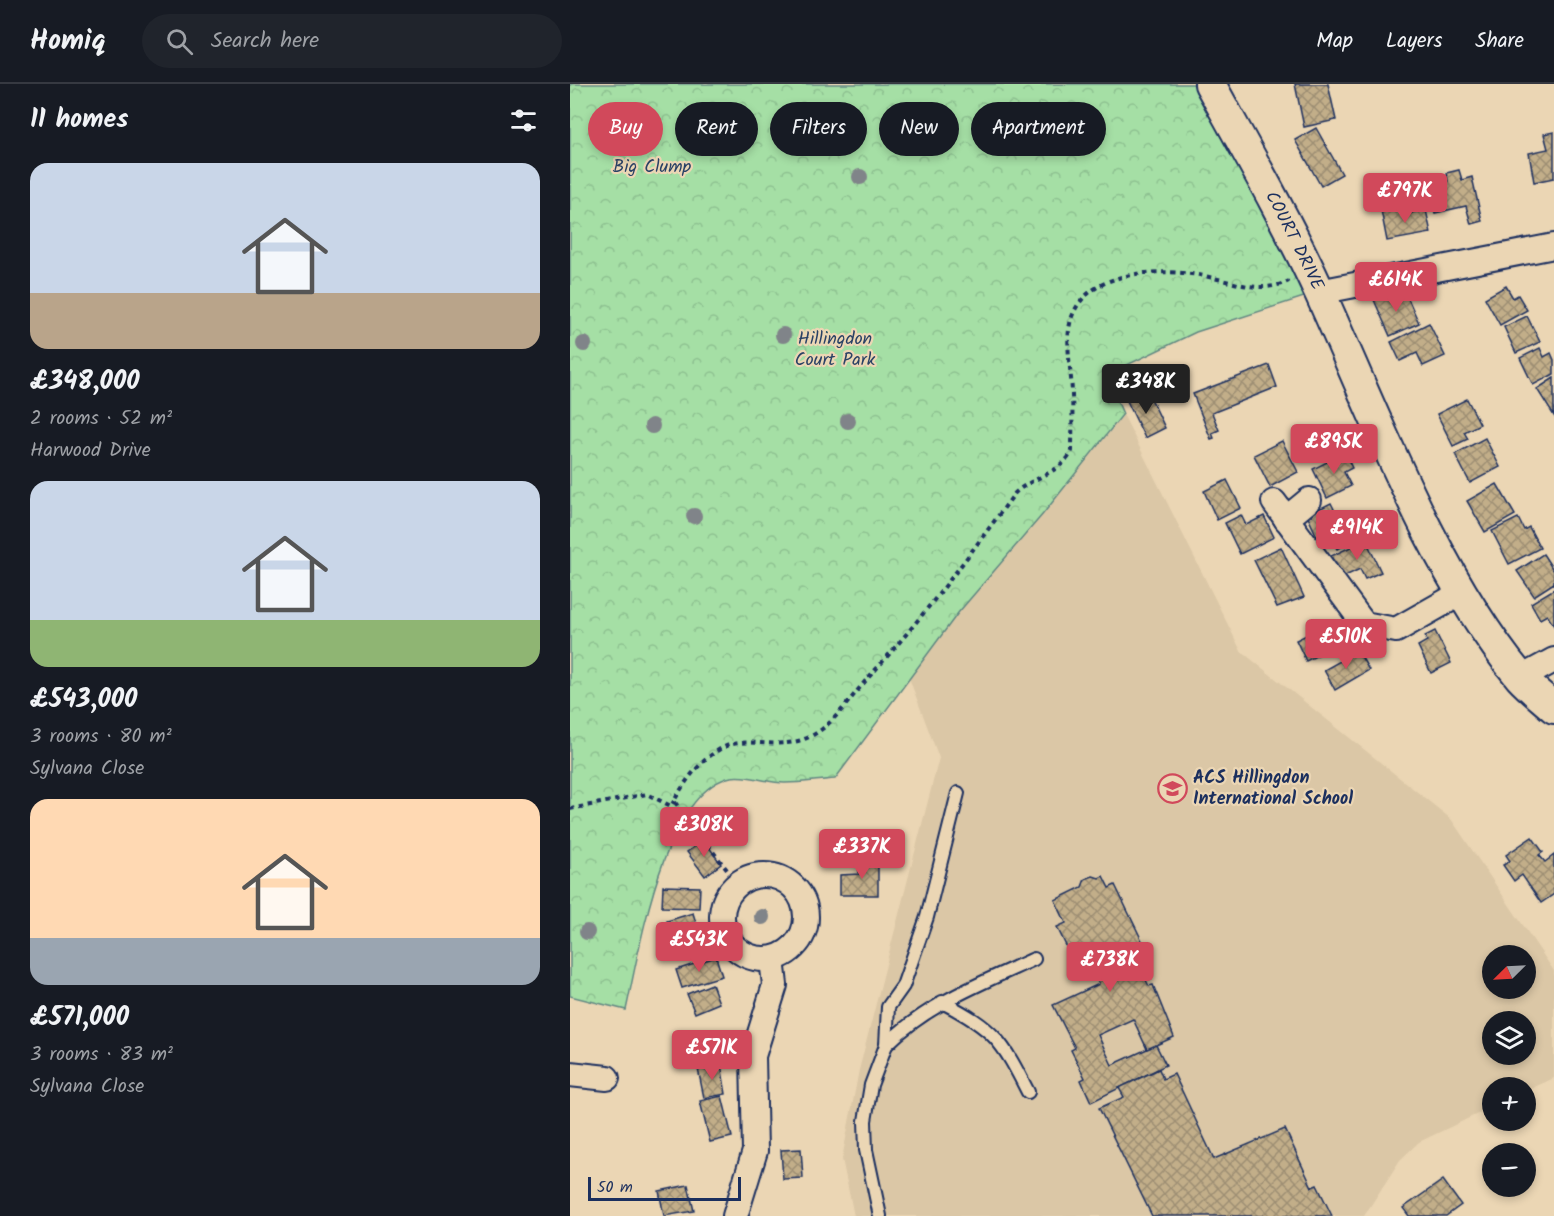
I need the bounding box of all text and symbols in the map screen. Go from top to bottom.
search box [142,14,562,68]
text: Homiq [30,19,106,64]
text: Search here [211,24,319,59]
icon: search [163,25,196,58]
text: Map [1316,25,1353,58]
text: Layers [1386,25,1442,58]
text: Share [1475,25,1524,58]
text: 11 homes [30,99,128,141]
chip: Buy [588,102,663,156]
chip: Rent [675,102,758,156]
chip: Filters [770,102,867,156]
chip: New [879,102,959,156]
chip: Apartment [971,102,1106,156]
icon: filters [507,104,540,137]
park label: Big Clump [613,153,692,182]
pin: £797K [1363,173,1447,224]
text: £797K [1377,176,1433,208]
street label: COURT DRIVE [1257,186,1332,296]
icon: home [231,202,339,310]
pin: £614K [1354,262,1438,313]
text: £614K [1369,265,1423,297]
park label: Hillingdon Court Park [795,325,876,375]
text: £348,000 [30,361,140,403]
pin: £348K [1104,364,1188,415]
text: £348K [1116,367,1176,399]
text: 2 rooms · 52 m² [30,403,172,435]
pin: £895K [1292,424,1376,475]
text: £895K [1305,427,1363,459]
text: Harwood Drive [30,435,151,467]
pin: £914K [1315,510,1399,561]
text: £914K [1330,513,1384,545]
icon: home [231,520,339,628]
pin: £510K [1304,619,1388,670]
text: £510K [1319,622,1373,654]
text: £543,000 [30,679,137,721]
text: 3 rooms · 80 m² [30,721,172,753]
text: Sylvana Close [30,753,144,785]
place label: ACS Hillingdon International School [1193,764,1353,814]
school or university icon: ACS Hillingdon International School [1156,772,1188,804]
pin: £308K [662,807,746,858]
text: £308K [674,810,734,842]
pin: £337K [820,829,904,880]
text: £337K [833,832,891,864]
icon: home [231,838,339,946]
pin: £543K [657,922,741,973]
text: £543K [670,925,728,957]
pin: £738K [1068,942,1152,993]
text: £738K [1081,945,1139,977]
north arrow [1482,945,1536,999]
map controls [1482,945,1536,1197]
text: £571,000 [30,997,129,1039]
button: layers [1482,1011,1536,1065]
pin: £571K [670,1030,754,1081]
text: £571K [686,1033,738,1065]
text: 3 rooms · 83 m² [30,1039,173,1071]
text: Sylvana Close [30,1071,144,1103]
button: + [1482,1077,1536,1131]
button: − [1482,1143,1536,1197]
scale bar [588,1174,741,1202]
text: 50 m [597,1175,633,1200]

